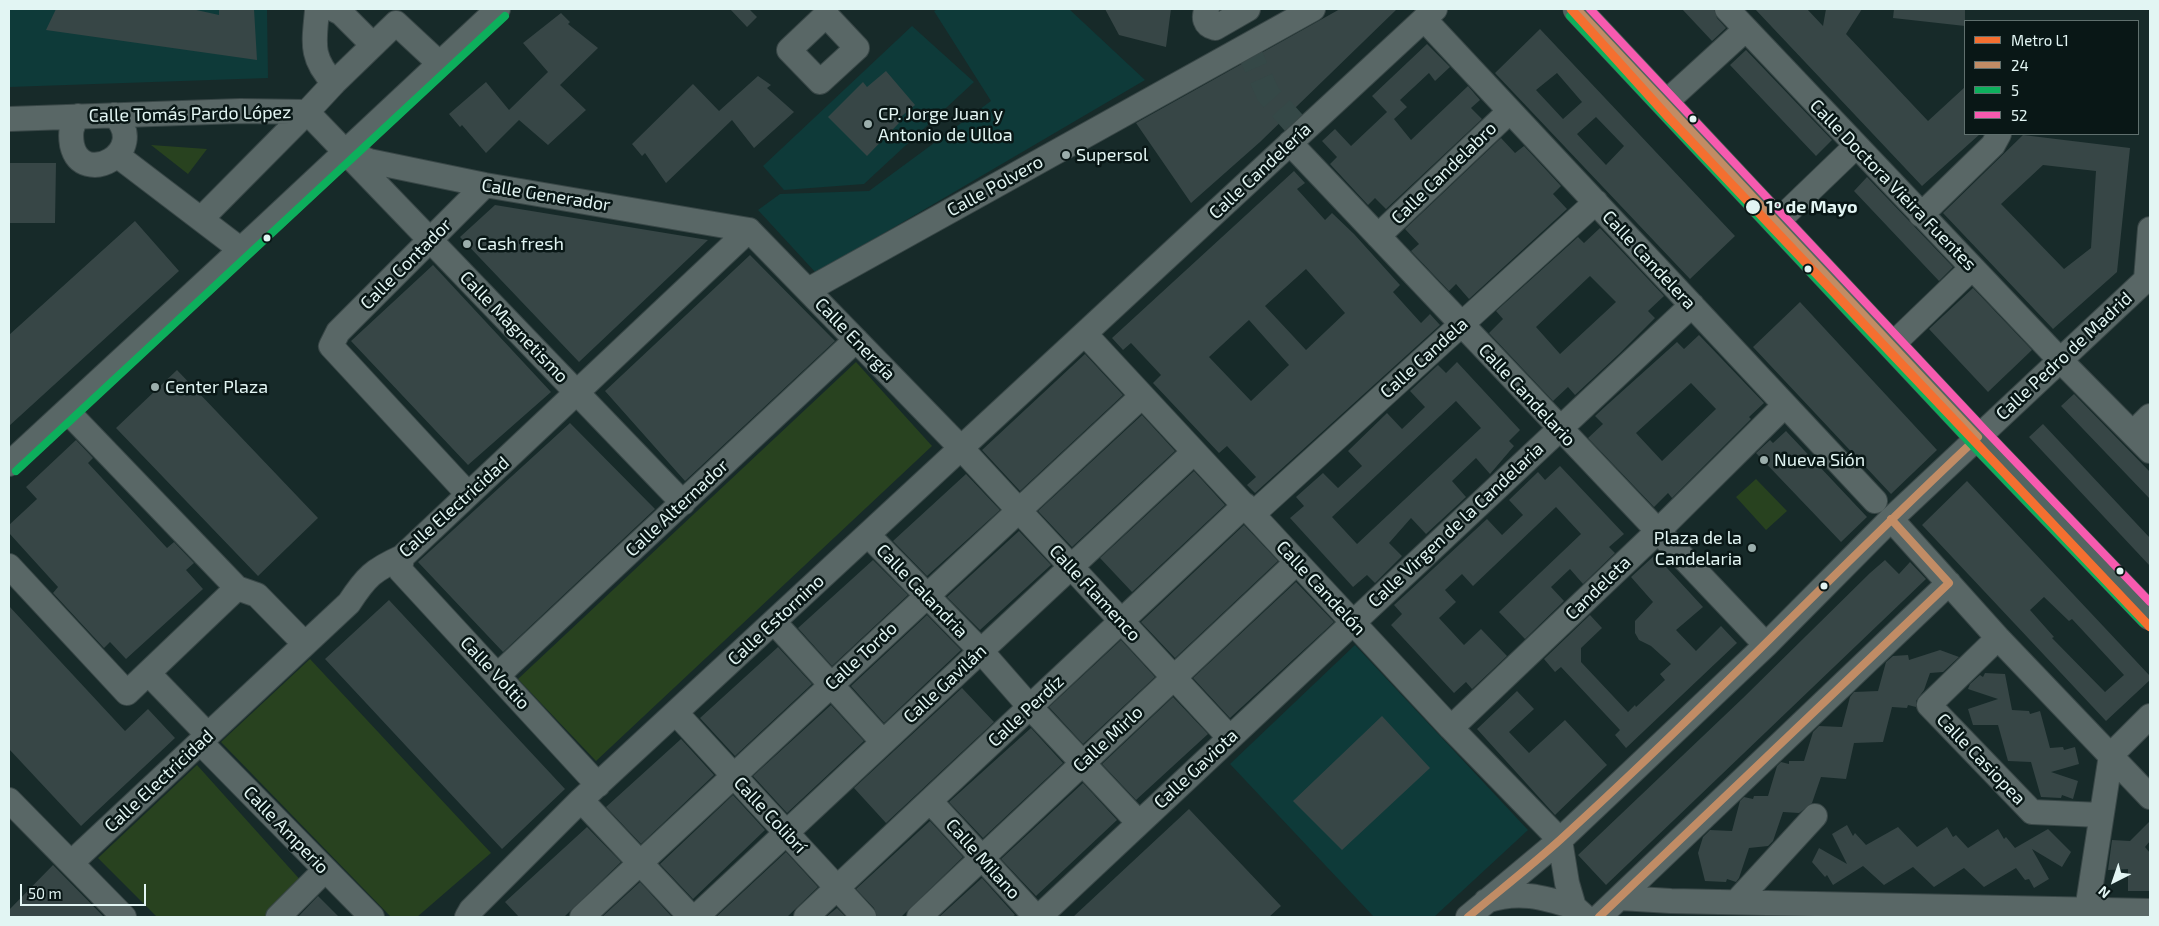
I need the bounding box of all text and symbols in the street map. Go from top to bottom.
legend [1964,20,2139,135]
text: Metro L1 [2011,31,2069,49]
text: 24 [2011,56,2029,74]
text: 5 [2011,81,2019,99]
street label: Calle Doctora Vieira Fuentes [1805,95,1981,275]
street label: Calle Tomás Pardo López [88,101,292,127]
place label: CP. Jorge Juan y Antonio de Ulloa [878,103,1013,146]
text: 52 [2011,106,2027,124]
unlabelled marker [1688,114,1698,124]
street label: Calle Candelabro [1387,117,1501,229]
marker: CP. Jorge Juan y Antonio de Ulloa [862,118,874,130]
street label: Calle Candelería [1204,118,1316,224]
place label: Supersol [1076,144,1148,166]
marker: Supersol [1060,149,1072,161]
street label: Calle Polvero [943,151,1047,221]
street label: Calle Generador [480,174,612,216]
place label: 1º de Mayo [1766,196,1858,218]
marker: 1º de Mayo [1744,198,1762,216]
street label: Calle Candelera [1598,206,1700,314]
street label: Calle Contador [356,214,456,314]
unlabelled marker [262,233,272,243]
place label: Cash fresh [477,233,564,255]
marker: Cash fresh [461,238,473,250]
unlabelled marker [1803,264,1813,274]
street label: Calle Magnetismo [455,267,573,387]
street label: Calle Pedro de Madrid [1991,287,2137,425]
street label: Calle Energía [810,293,900,385]
street label: Calle Candela [1376,313,1472,403]
street label: Calle Candelario [1474,339,1580,451]
place label: Center Plaza [165,376,268,398]
marker: Center Plaza [149,381,161,393]
street label: Calle Virgen de la Candelaria [1364,438,1548,612]
place label: Nueva Sión [1774,449,1865,471]
street label: Calle Electricidad [394,452,514,562]
marker: Nueva Sión [1758,454,1770,466]
street label: Calle Alternador [621,455,733,561]
place label: Plaza de la Candelaria [1654,527,1742,570]
street label: Calle Candelón [1272,536,1370,640]
street label: Calle Calandria [872,540,972,642]
street label: Calle Flamenco [1045,540,1145,646]
marker: Plaza de la Candelaria [1746,542,1758,554]
street label: Candeleta [1561,552,1635,624]
unlabelled marker [2115,566,2125,576]
street label: Calle Estornino [723,570,829,670]
unlabelled marker [1819,581,1829,591]
street label: Calle Tordo [820,617,902,695]
street label: Calle Voltio [456,632,534,714]
street label: Calle Gavilán [899,640,991,728]
street label: Calle Perdíz [984,670,1068,752]
street label: Calle Mirlo [1069,701,1147,777]
street label: Calle Casiopea [1932,709,2030,809]
street label: Calle Electricidad [100,725,218,837]
street label: Calle Gaviota [1150,725,1242,813]
street label: Calle Colibrí [729,772,811,858]
street label: Calle Amperio [239,782,333,878]
street label: Calle Milano [941,814,1025,904]
north arrow [2089,856,2139,906]
scale bar [22,874,149,906]
text: N [2094,883,2113,902]
text: 50 m [28,884,62,902]

